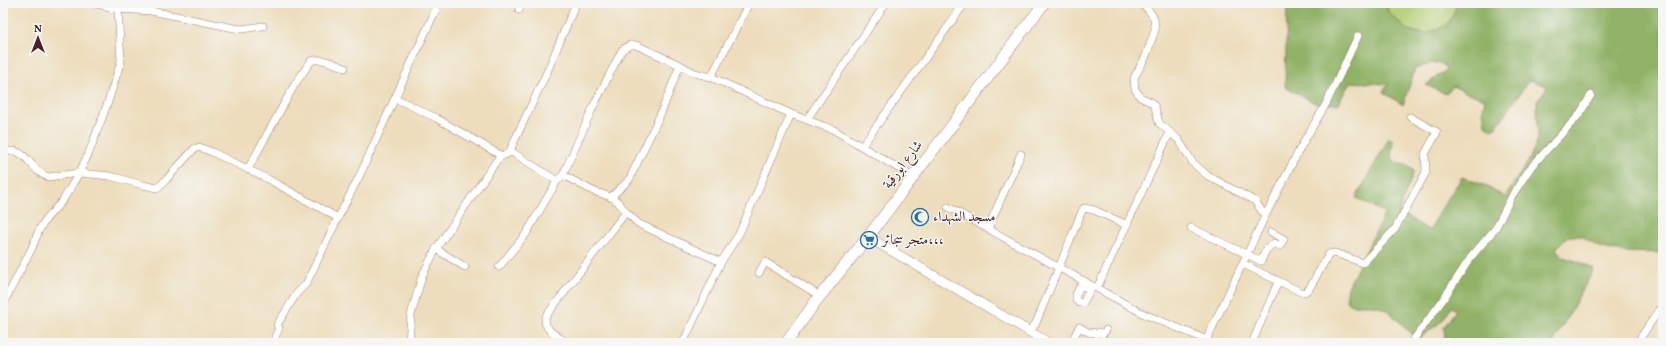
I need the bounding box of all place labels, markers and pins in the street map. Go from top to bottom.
mosque icon: مسجد الشهداء [910,207,930,227]
place label: مسجد الشهداء [933,208,995,227]
supermarket icon: متجر سجائر،،، [859,230,879,250]
place label: متجر سجائر،،، [880,231,944,250]

